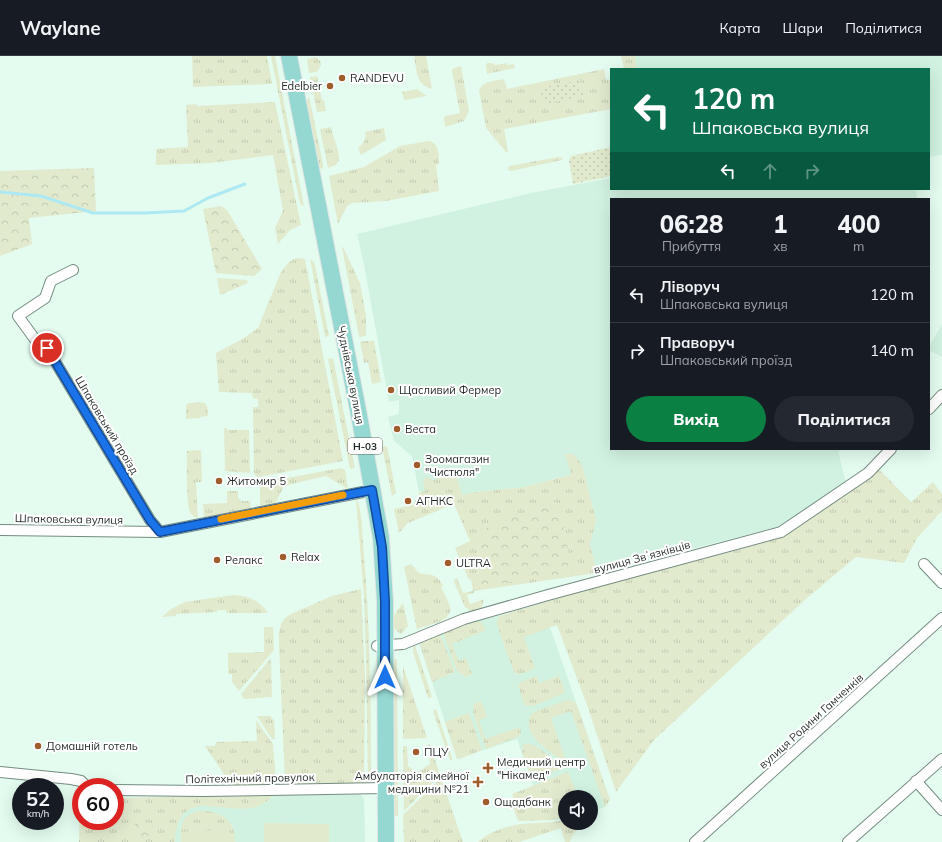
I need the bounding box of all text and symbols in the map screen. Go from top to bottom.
text: Waylane [20,16,101,40]
text: Карта [719,19,761,37]
text: Шари [783,19,823,37]
text: Поділитися [845,19,922,37]
place label: RANDEVU [350,71,404,85]
marker: RANDEVU [337,73,347,83]
place label: Edelbier [281,79,322,93]
marker: Edelbier [325,81,335,91]
text: 120 m [692,81,775,116]
icon: left [626,84,678,136]
text: Шпаковська вулиця [692,116,869,139]
icon: left [717,160,739,182]
icon: ahead [759,160,781,182]
icon: right [801,160,823,182]
text: 06:28 [660,209,723,239]
text: 1 [773,209,788,239]
text: 400 [837,209,880,239]
text: Прибуття [662,238,721,254]
text: хв [773,238,787,254]
text: m [853,238,864,254]
text: Ліворуч [660,277,720,296]
icon: left [626,284,648,306]
text: 120 m [870,285,914,304]
text: Шпаковська вулиця [660,296,788,312]
street label: Чуднівська вулиця [335,324,367,426]
pin [30,331,64,365]
text: Праворуч [660,333,735,352]
icon: arrive [36,337,58,359]
icon: right [626,340,648,362]
text: 140 m [870,341,914,360]
text: Шпаковський проїзд [660,352,792,368]
street label: Шпаковський проїзд [72,373,142,477]
place label: Щасливий Фермер [399,383,502,397]
marker: Щасливий Фермер [386,385,396,395]
button: Вихід [626,396,766,442]
button: Поділитися [774,396,914,442]
place label: Веста [405,422,436,436]
marker: Веста [392,424,402,434]
road number: Н-03 [348,438,382,454]
place label: Зоомагазин "Чистюля" [425,452,489,479]
marker: Зоомагазин "Чистюля" [412,460,422,470]
place label: Житомир 5 [227,474,286,488]
marker: Житомир 5 [214,476,224,486]
place label: АГНКС [416,494,453,508]
marker: АГНКС [403,496,413,506]
street label: Шпаковська вулиця [15,511,123,527]
street label: вулиця Звʼязківців [592,537,692,577]
place label: Relax [291,550,320,564]
marker: Relax [278,552,288,562]
place label: Релакс [225,553,263,567]
marker: Релакс [212,555,222,565]
place label: ULTRA [456,556,491,570]
marker: ULTRA [443,558,453,568]
position arrow [364,656,406,698]
street label: вулиця Родини Гамченків [756,671,866,771]
place label: Домашній готель [46,739,138,753]
marker: Домашній готель [33,741,43,751]
place label: ПЦУ [424,745,449,759]
marker: ПЦУ [411,747,421,757]
place label: Медичний центр "Нікамед" [497,755,586,782]
marker: Медичний центр "Нікамед" [482,762,494,774]
place label: Амбулаторія сімейної медицини №21 [355,769,469,796]
street label: Політехнічний провулок [185,770,315,786]
marker: Амбулаторія сімейної медицини №21 [472,776,484,788]
speed limit sign: 60 [72,778,124,830]
text: 52 [26,786,50,811]
map controls [558,790,598,830]
button: sound [558,790,598,830]
place label: Ощадбанк [494,795,551,809]
marker: Ощадбанк [481,797,491,807]
text: km/h [27,807,49,820]

